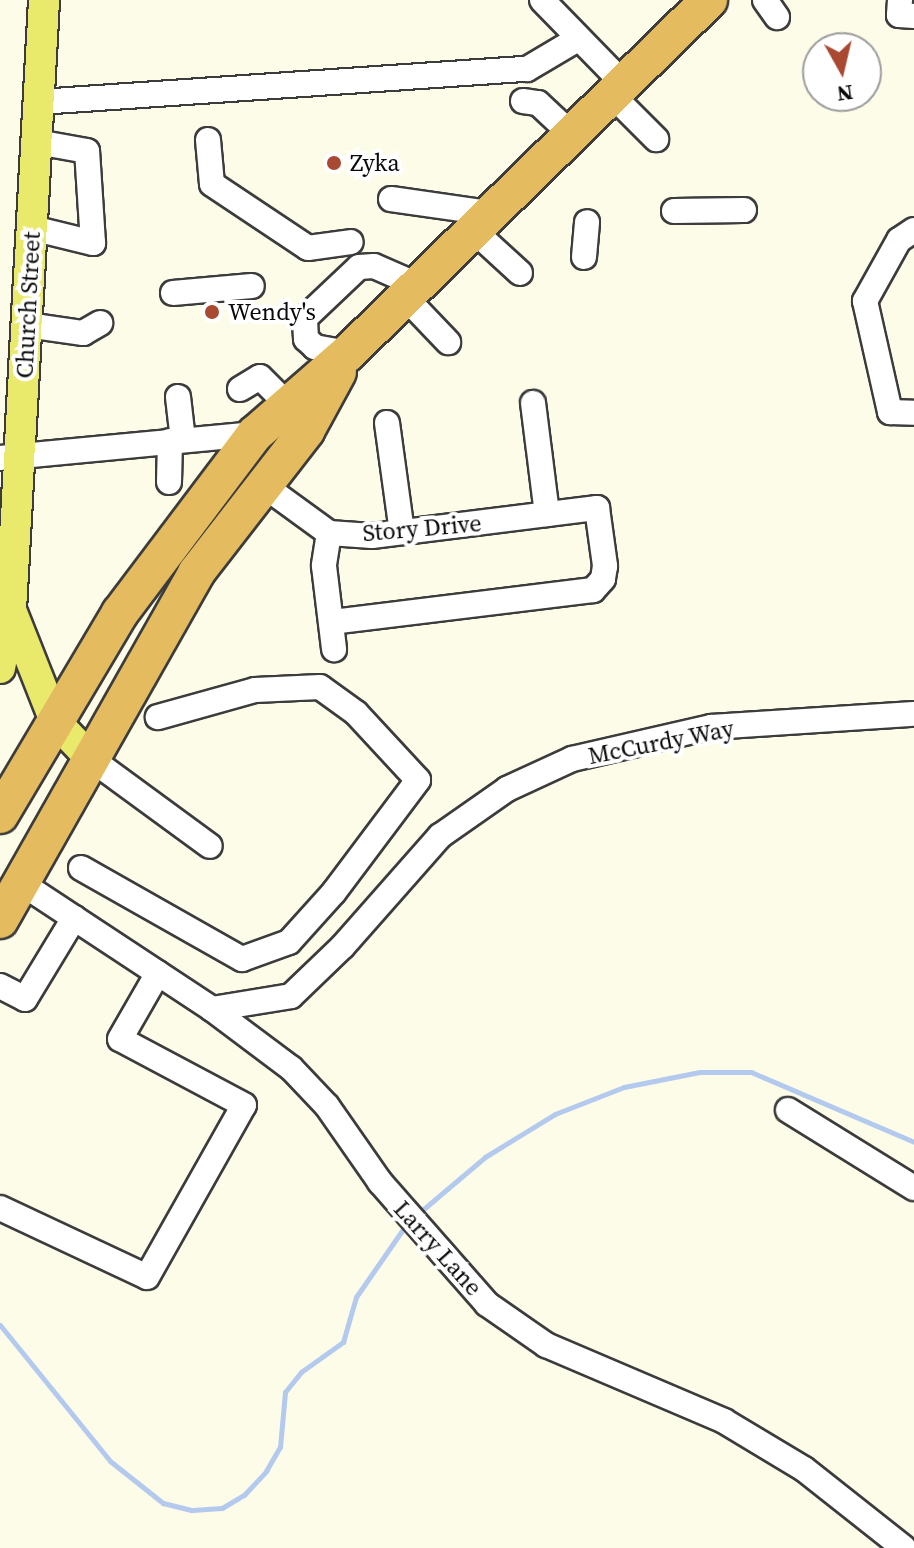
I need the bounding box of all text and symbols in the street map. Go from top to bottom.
north arrow [802,32,882,112]
text: N [835,78,855,110]
place label: Zyka [350,149,400,177]
marker: Zyka [325,154,343,172]
street label: Church Street [10,231,46,379]
place label: Wendy's [228,298,316,326]
marker: Wendy's [203,303,221,321]
street label: Story Drive [361,508,483,548]
street label: McCurdy Way [585,714,737,770]
street label: Larry Lane [388,1195,488,1301]

